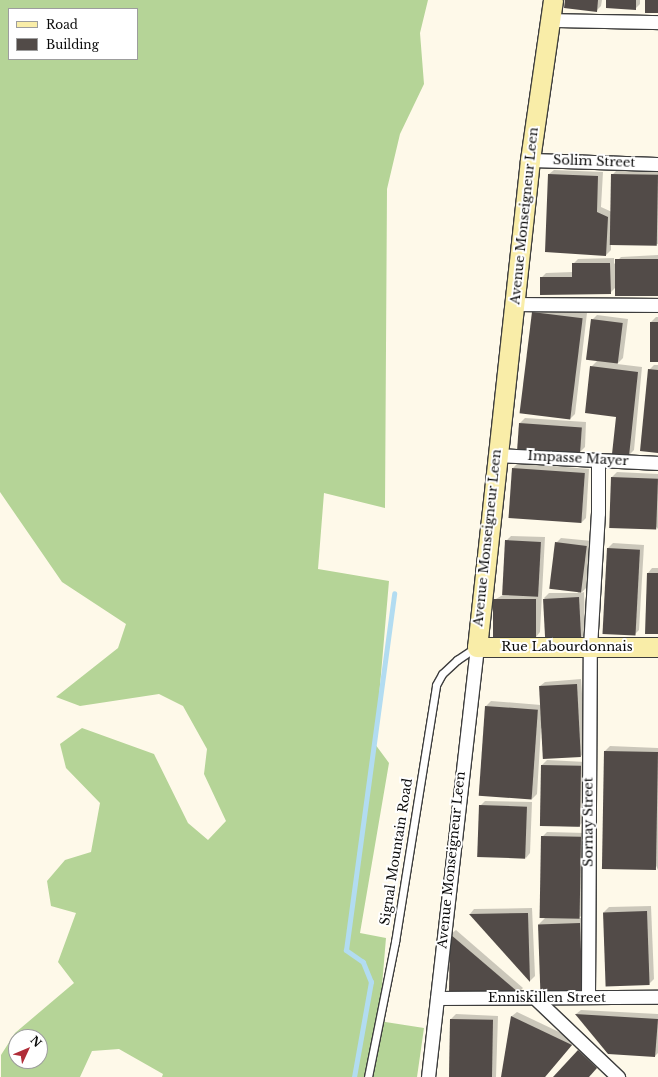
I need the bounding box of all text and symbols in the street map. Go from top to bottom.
legend [8,8,138,60]
text: Road [46,17,78,32]
text: Building [46,37,99,52]
street label: Avenue Monseigneur Leen [508,126,542,306]
street label: Solim Street [553,153,635,171]
street label: Avenue Monseigneur Leen [471,448,505,628]
street label: Impasse Mayer [527,449,629,469]
street label: Rue Labourdonnais [501,639,633,655]
street label: Avenue Monseigneur Leen [435,770,469,950]
street label: Signal Mountain Road [378,777,416,927]
street label: Sornay Street [581,777,597,867]
street label: Enniskillen Street [488,990,606,1006]
north arrow [8,1029,48,1069]
text: N [27,1033,45,1050]

